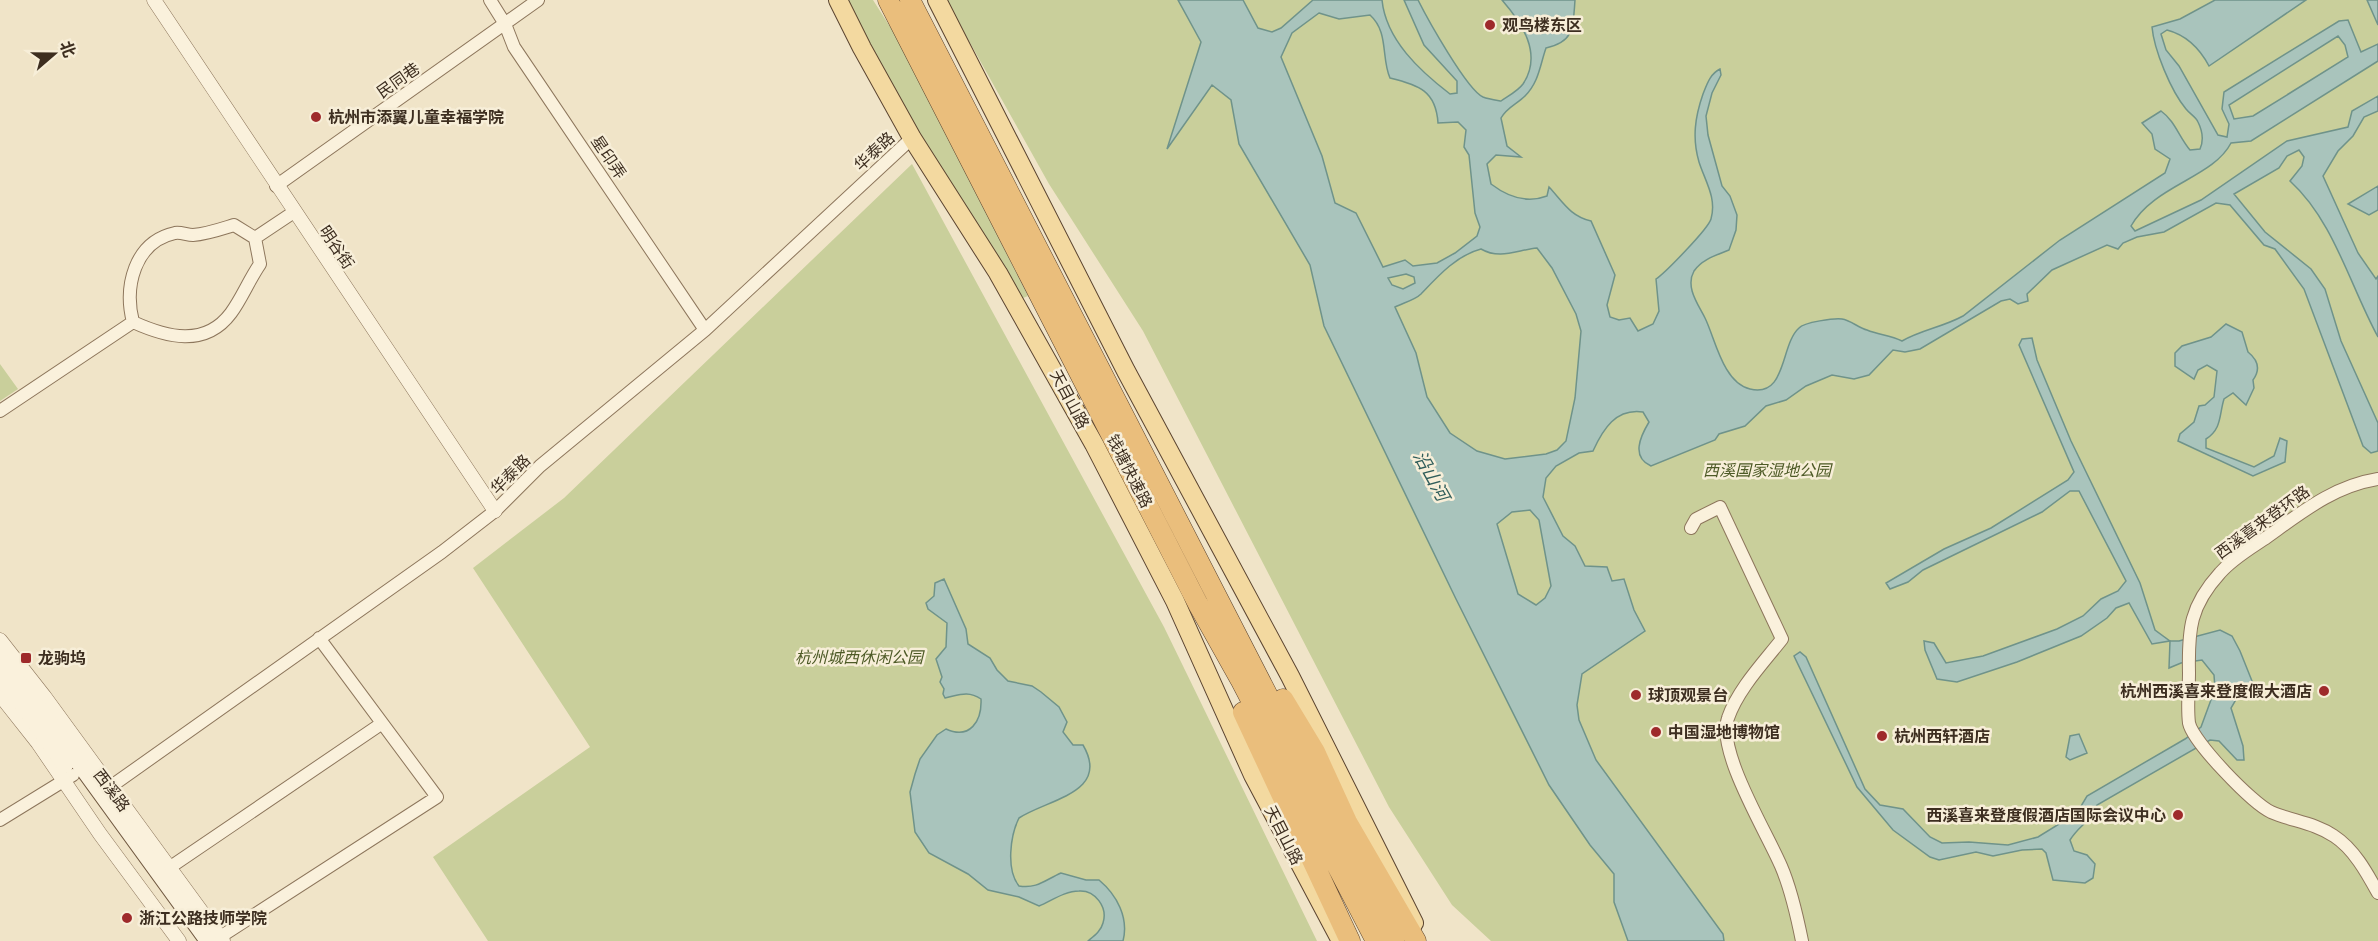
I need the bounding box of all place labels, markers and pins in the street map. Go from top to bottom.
place label: 观鸟楼东区 [1502,17,1582,34]
marker: 观鸟楼东区 [1483,18,1497,32]
place label: 杭州市添翼儿童幸福学院 [328,108,504,126]
marker: 杭州市添翼儿童幸福学院 [309,110,323,124]
place label: 龙驹坞 [38,649,86,667]
marker: 龙驹坞 [19,651,33,665]
place label: 杭州西溪喜来登度假大酒店 [2120,682,2312,700]
marker: 杭州西溪喜来登度假大酒店 [2317,684,2331,698]
place label: 球顶观景台 [1648,687,1728,704]
marker: 球顶观景台 [1629,688,1643,702]
place label: 中国湿地博物馆 [1668,723,1780,741]
marker: 中国湿地博物馆 [1649,725,1663,739]
place label: 杭州西轩酒店 [1894,727,1990,745]
marker: 杭州西轩酒店 [1875,729,1889,743]
place label: 西溪喜来登度假酒店国际会议中心 [1926,807,2166,824]
marker: 西溪喜来登度假酒店国际会议中心 [2171,808,2185,822]
place label: 浙江公路技师学院 [139,910,267,927]
marker: 浙江公路技师学院 [120,911,134,925]

